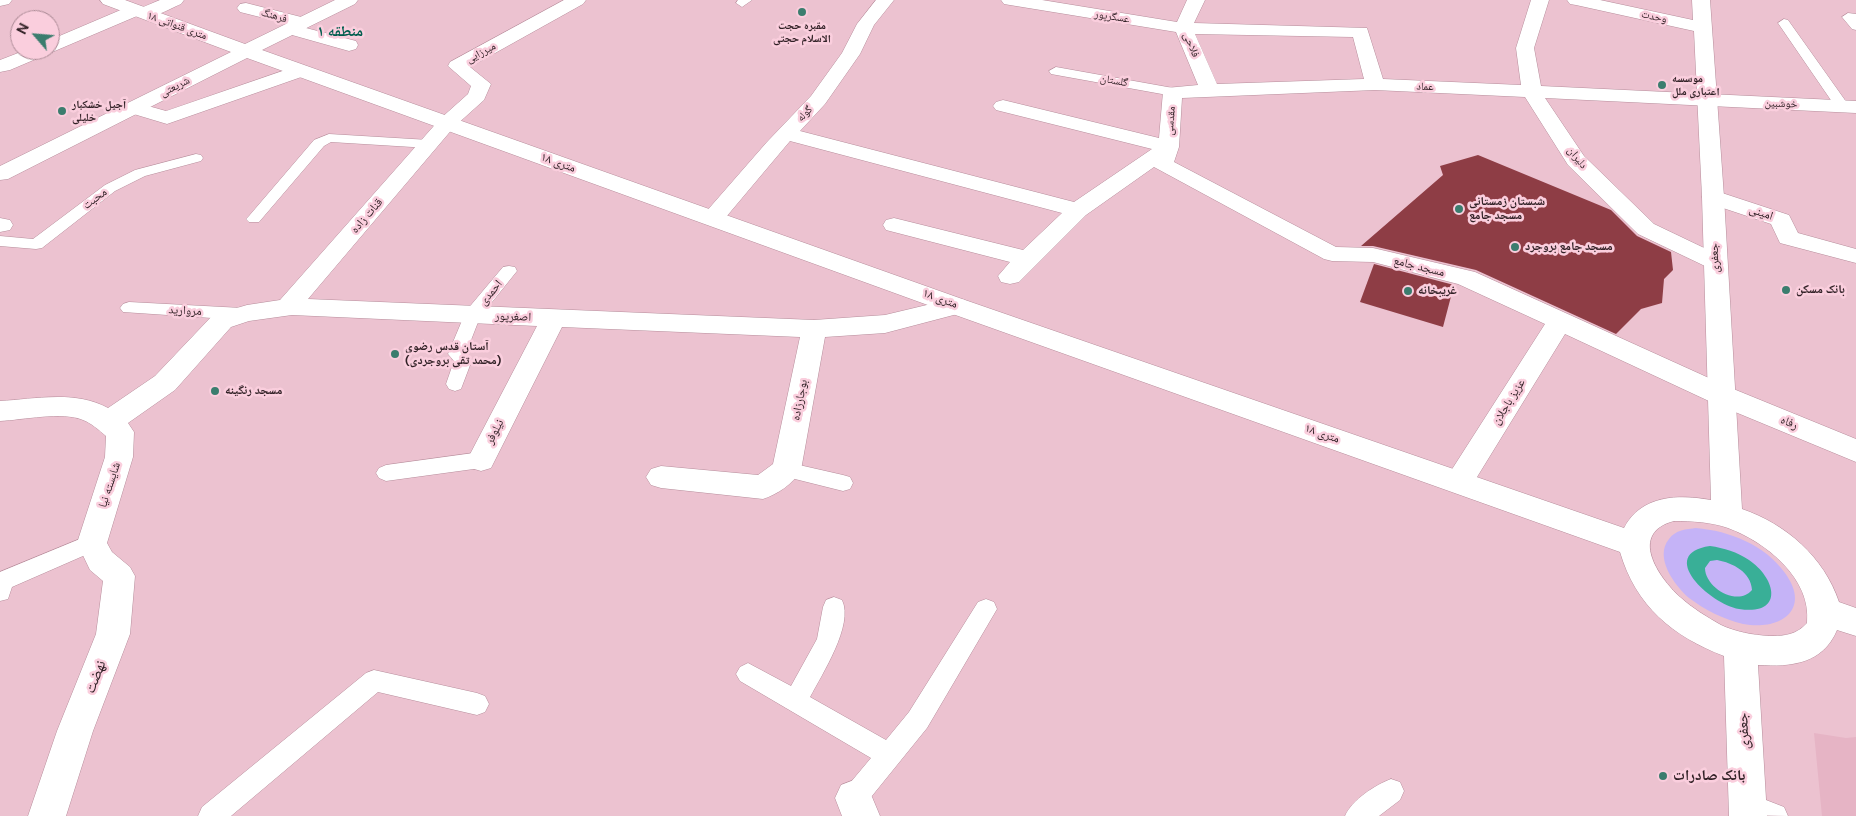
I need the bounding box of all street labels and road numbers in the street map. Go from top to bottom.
street label: فرهنگ [259,6,289,26]
street label: عسگرپور [1093,8,1131,26]
street label: وحدت [1640,8,1668,26]
street label: ۱۸ متری قنواتی [145,9,209,43]
street label: فلاحی [1180,31,1202,59]
street label: میرزایی [464,40,498,66]
street label: گلستان [1099,72,1129,90]
street label: شریعتی [158,74,192,100]
street label: عماد [1416,80,1434,94]
street label: خوشبین [1764,97,1798,111]
street label: گوله [794,103,816,125]
street label: مقدسی [1163,106,1179,136]
street label: دلیران [1564,144,1590,172]
street label: ۱۸ متری [539,150,577,176]
street label: محبت [80,185,110,213]
street label: قنات زاده [348,196,386,236]
street label: امینی [1747,202,1775,224]
street label: جعفری [1707,243,1723,273]
street label: مسجد جامع [1392,254,1446,280]
street label: احمدی [476,277,506,309]
street label: ۱۸ متری [921,286,959,312]
street label: مروارید [168,303,202,319]
street label: اصغرپور [495,309,531,325]
street label: عزیز باجلان [1489,376,1529,428]
street label: بوجارزاده [789,378,811,422]
street label: رفاه [1778,413,1800,433]
street label: نیلوفر [483,417,507,447]
street label: ۱۸ متری [1303,421,1341,447]
street label: شایسته نیا [96,461,124,509]
street label: نهضت [82,658,110,696]
street label: جعفری [1734,712,1754,750]

